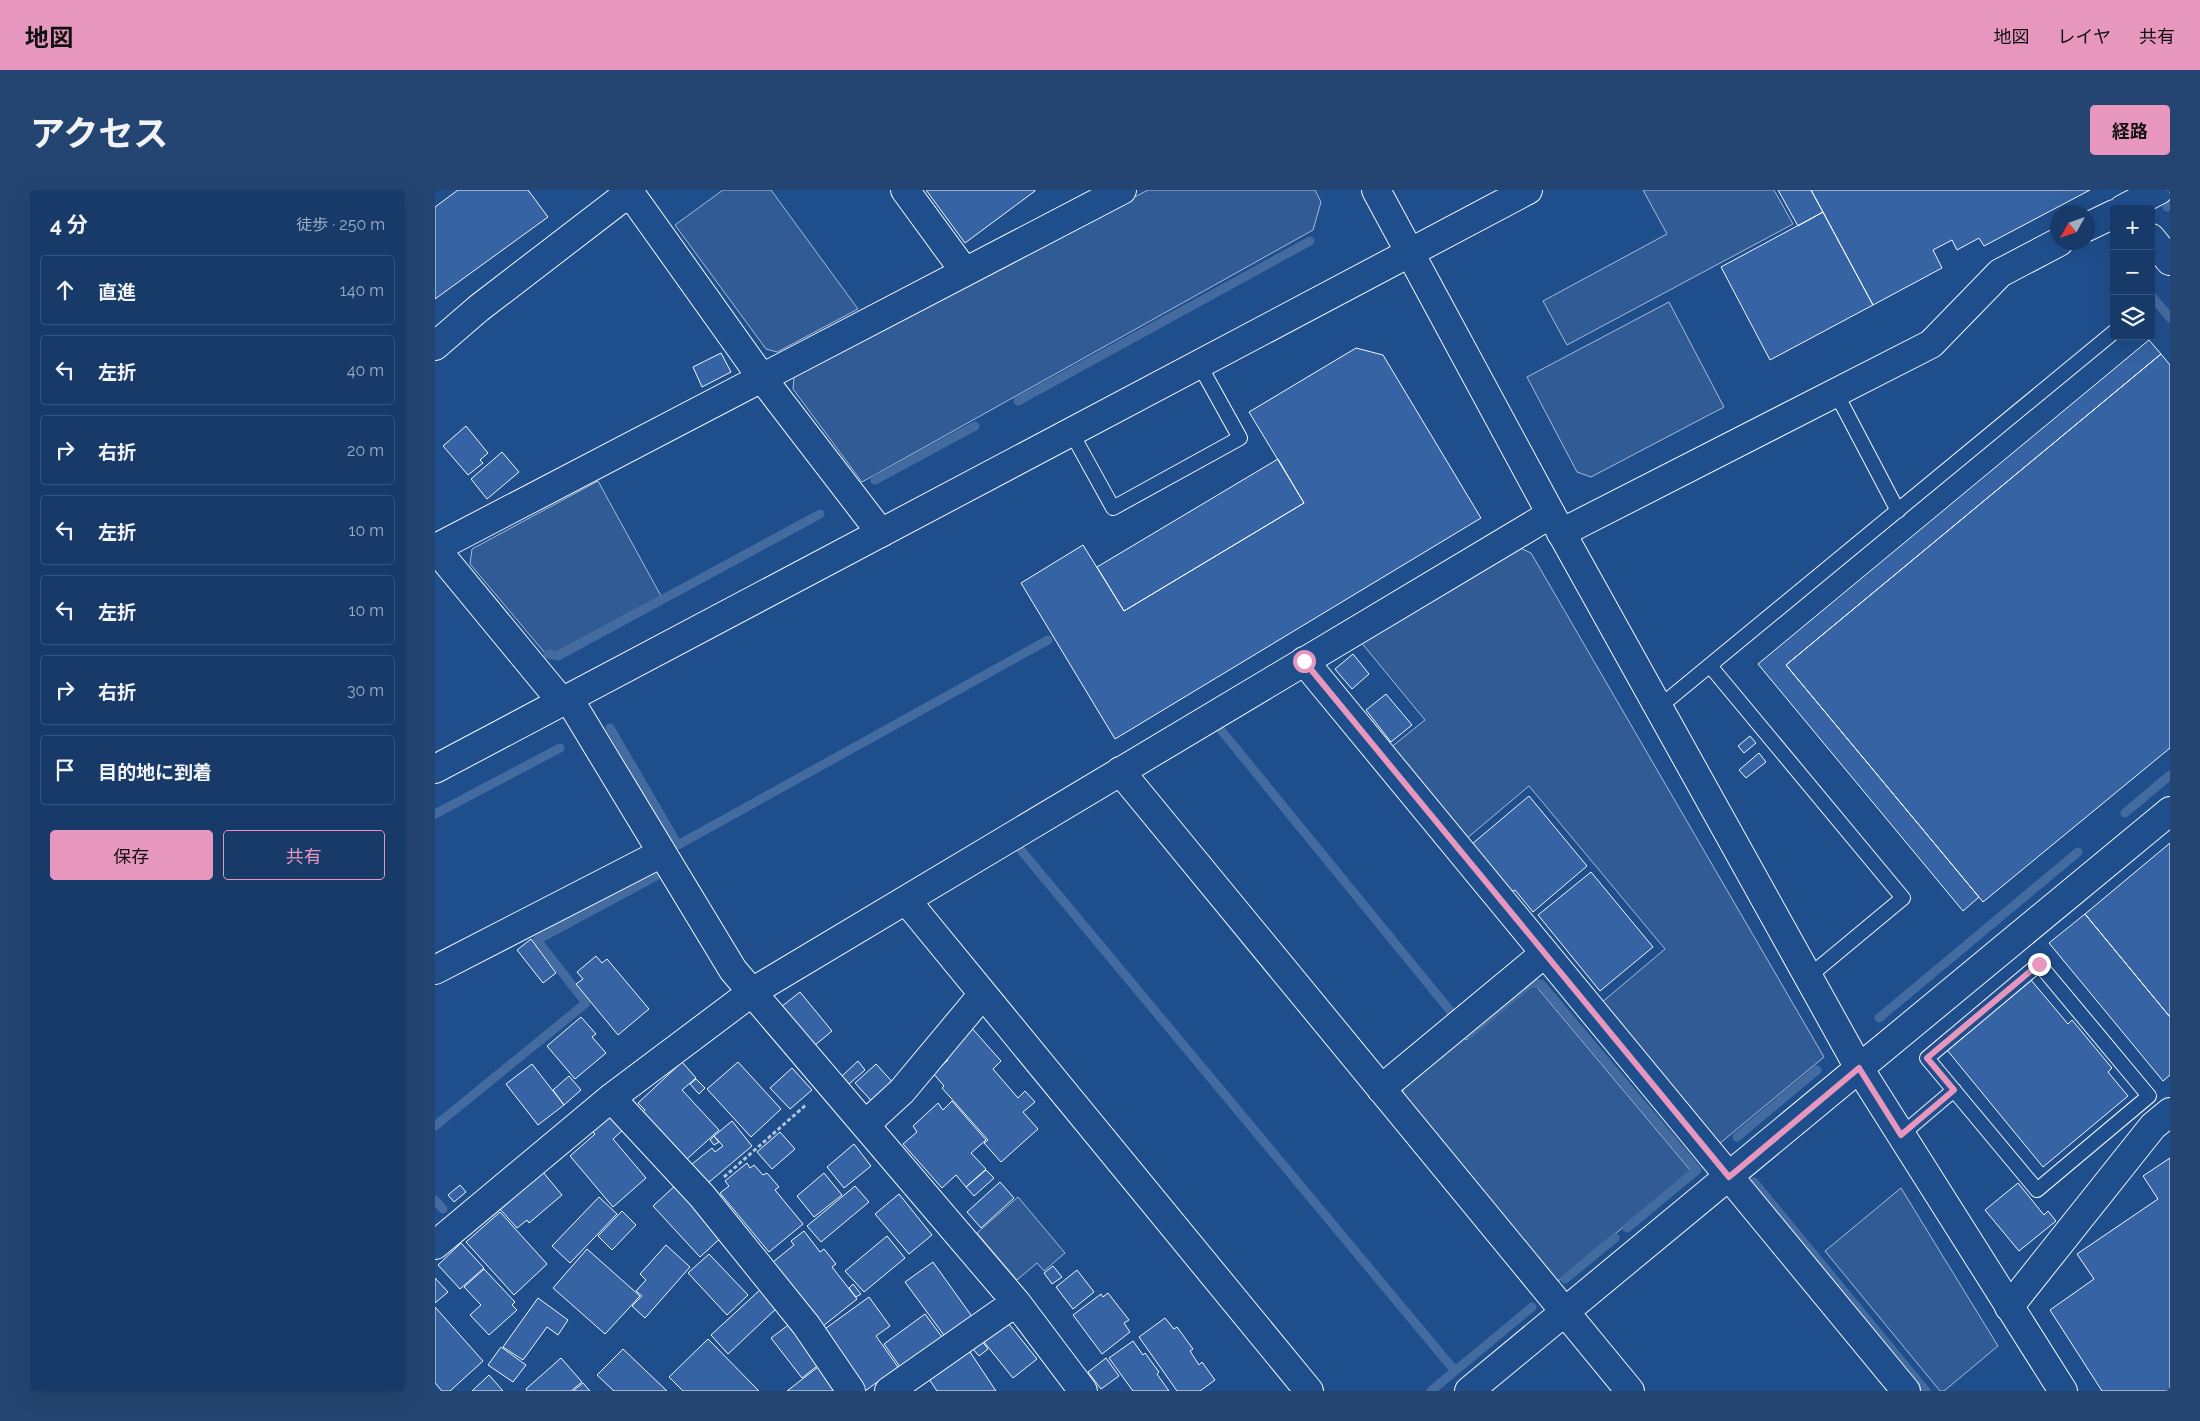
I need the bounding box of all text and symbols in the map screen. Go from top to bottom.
text: 地図 [25,23,73,52]
text: 地図 [1994,26,2030,47]
text: レイヤ [2058,26,2111,47]
text: 共有 [2139,26,2175,47]
button: 経路 [2090,105,2170,155]
text: アクセス [30,113,168,154]
north arrow [2050,205,2095,250]
map controls [2110,205,2155,340]
button: + [2110,205,2155,250]
text: 4 分 [50,212,88,237]
text: 徒歩 · 250 m [296,215,385,234]
button: − [2110,250,2155,295]
icon: ahead [51,276,79,304]
text: 直進 [98,281,136,303]
text: 140 m [340,281,384,300]
button: layers [2110,295,2155,340]
icon: left [51,356,79,384]
text: 左折 [98,361,136,383]
text: 40 m [347,361,384,380]
icon: right [51,436,79,464]
text: 右折 [98,441,136,463]
text: 20 m [347,441,384,460]
icon: left [51,516,79,544]
text: 左折 [98,521,136,543]
text: 10 m [349,521,384,540]
icon: left [51,596,79,624]
text: 左折 [98,601,136,623]
text: 10 m [349,601,384,620]
route start [1293,650,1316,673]
icon: right [51,676,79,704]
text: 右折 [98,681,136,703]
text: 30 m [347,681,384,700]
icon: arrive [51,756,79,784]
text: 目的地に到着 [98,761,212,783]
button: 保存 [50,830,213,880]
button: 共有 [223,830,385,880]
route end [2028,953,2051,976]

